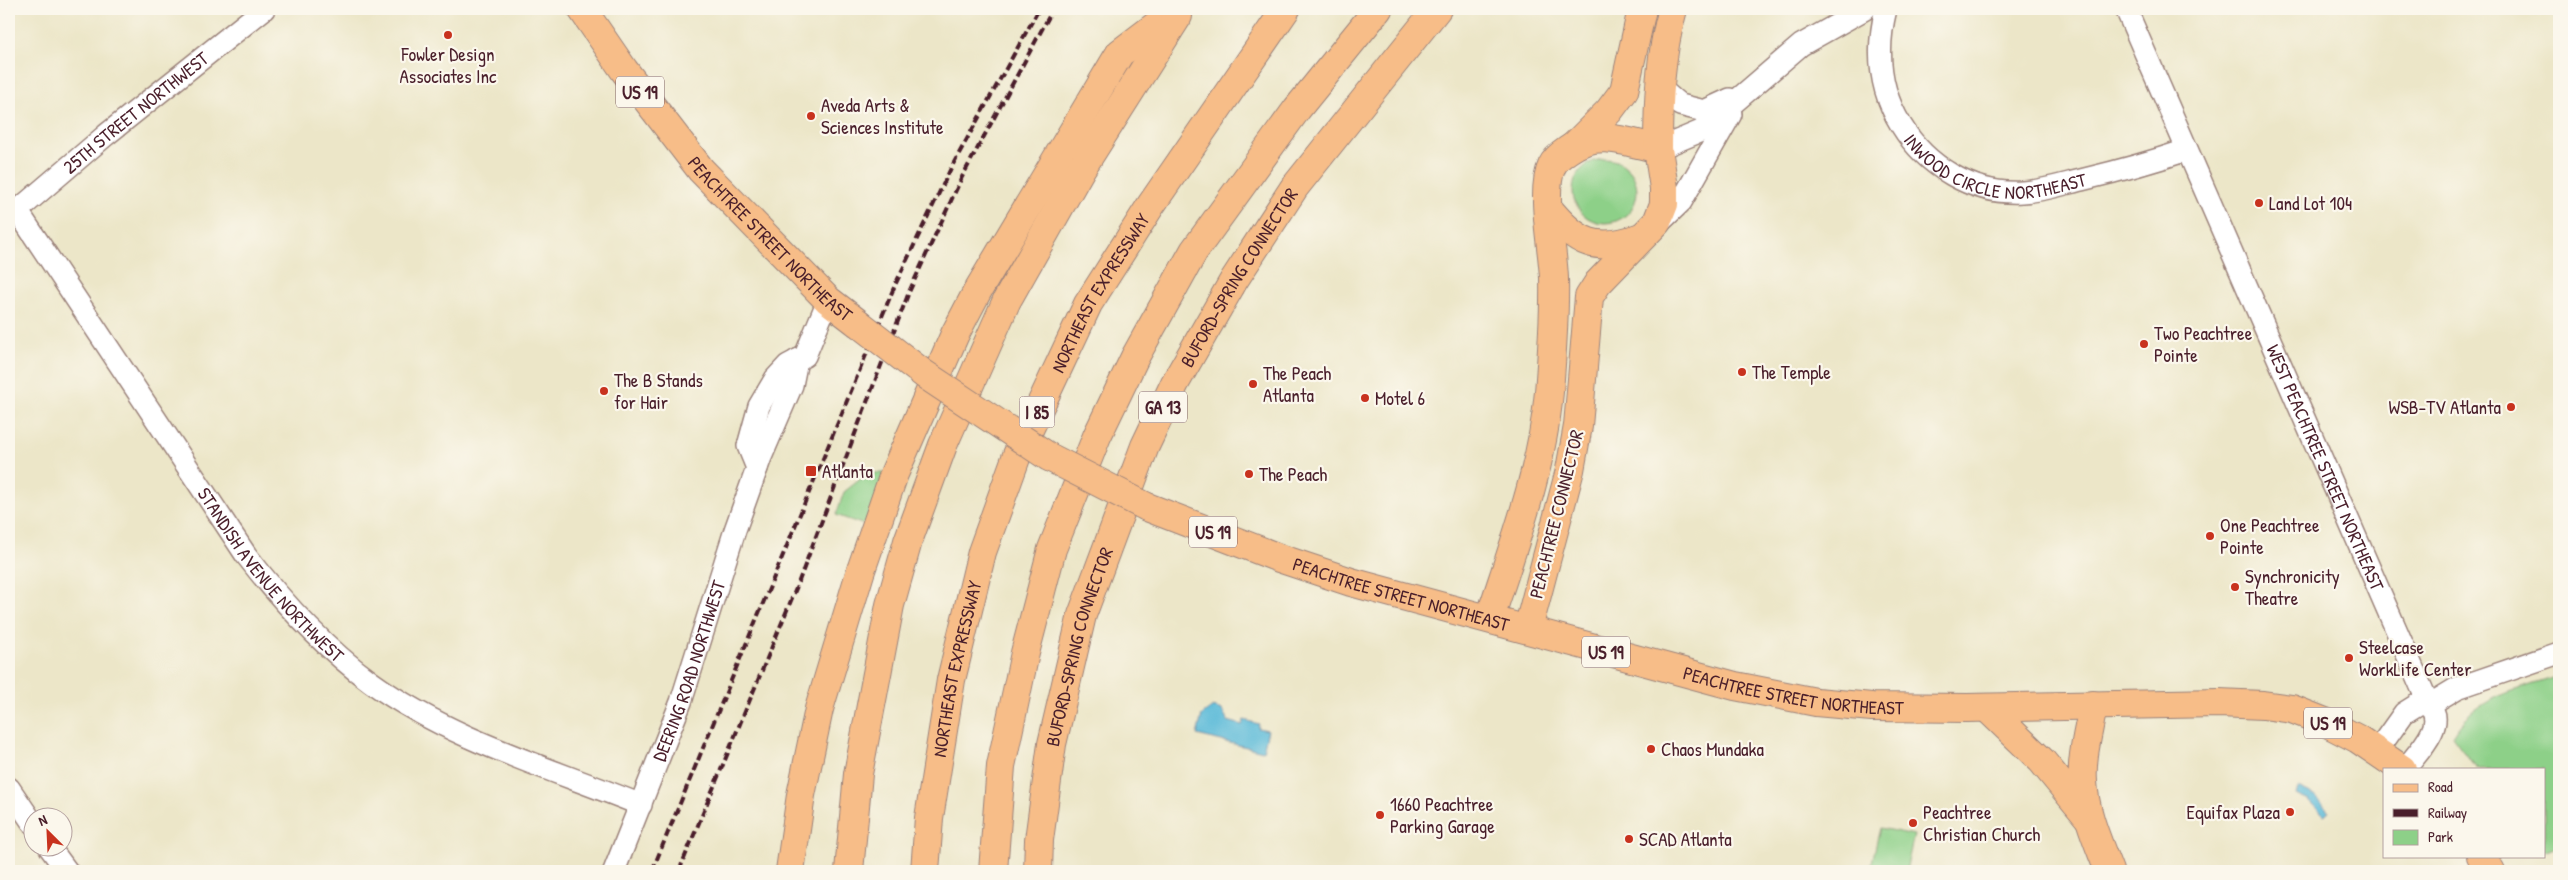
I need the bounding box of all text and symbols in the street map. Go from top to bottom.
marker: Fowler Design Associates Inc [442,29,454,41]
place label: Fowler Design Associates Inc [400,41,497,89]
street label: 25TH STREET NORTHWEST [57,45,215,179]
road number: US 19 [616,76,664,108]
place label: Aveda Arts & Sciences Institute [821,92,944,140]
marker: Aveda Arts & Sciences Institute [805,110,817,122]
street label: INWOOD CIRCLE NORTHEAST [1898,128,2090,205]
street label: PEACHTREE STREET NORTHEAST [682,151,859,328]
street label: BUFORD-SPRING CONNECTOR [1174,182,1304,372]
place label: Land Lot 104 [2269,190,2352,216]
marker: Land Lot 104 [2253,197,2265,209]
street label: NORTHEAST EXPRESSWAY [1045,208,1156,377]
place label: Two Peachtree Pointe [2154,320,2253,368]
marker: Two Peachtree Pointe [2138,338,2150,350]
street label: WEST PEACHTREE STREET NORTHEAST [2261,340,2391,596]
place label: The Temple [1752,359,1831,385]
place label: The Peach Atlanta [1263,360,1331,408]
marker: The Temple [1736,366,1748,378]
place label: The B Stands for Hair [614,367,703,415]
marker: The Peach Atlanta [1247,378,1259,390]
marker: The B Stands for Hair [598,385,610,397]
place label: Motel 6 [1375,385,1425,411]
road number: GA 13 [1139,392,1187,422]
marker: Motel 6 [1359,392,1371,404]
place label: WSB-TV Atlanta [2388,394,2502,420]
road number: I 85 [1020,397,1054,428]
marker: WSB-TV Atlanta [2505,401,2517,413]
street label: PEACHTREE CONNECTOR [1522,427,1590,601]
place label: Atlanta [822,458,873,484]
place label: The Peach [1259,461,1327,487]
marker: Atlanta [804,464,818,478]
marker: The Peach [1243,468,1255,480]
street label: STANDISH AVENUE NORTHWEST [192,482,350,669]
place label: One Peachtree Pointe [2220,512,2320,560]
road number: US 19 [1189,516,1237,548]
marker: One Peachtree Pointe [2204,530,2216,542]
street label: BUFORD-SPRING CONNECTOR [1039,543,1119,749]
street label: PEACHTREE STREET NORTHEAST [1290,551,1513,638]
place label: Synchronicity Theatre [2245,563,2340,611]
street label: DEERING ROAD NORTHWEST [646,576,732,765]
street label: NORTHEAST EXPRESSWAY [926,577,988,759]
marker: Synchronicity Theatre [2229,581,2241,593]
place label: Steelcase WorkLife Center [2359,634,2472,682]
road number: US 19 [1582,636,1630,668]
marker: Steelcase WorkLife Center [2343,652,2355,664]
street label: PEACHTREE STREET NORTHEAST [1680,660,1905,720]
road number: US 19 [2304,708,2352,738]
place label: Chaos Mundaka [1661,736,1764,762]
marker: Chaos Mundaka [1645,743,1657,755]
legend [2383,768,2546,858]
text: Road [2428,776,2453,797]
place label: 1660 Peachtree Parking Garage [1390,791,1495,839]
place label: Peachtree Christian Church [1923,799,2040,847]
place label: Equifax Plaza [2187,799,2281,825]
text: Railway [2428,802,2467,823]
marker: Equifax Plaza [2284,806,2296,818]
north arrow [22,808,72,858]
text: N [35,809,50,830]
marker: 1660 Peachtree Parking Garage [1374,809,1386,821]
marker: Peachtree Christian Church [1907,817,1919,829]
place label: SCAD Atlanta [1639,826,1732,852]
text: Park [2428,826,2453,847]
marker: SCAD Atlanta [1623,833,1635,845]

